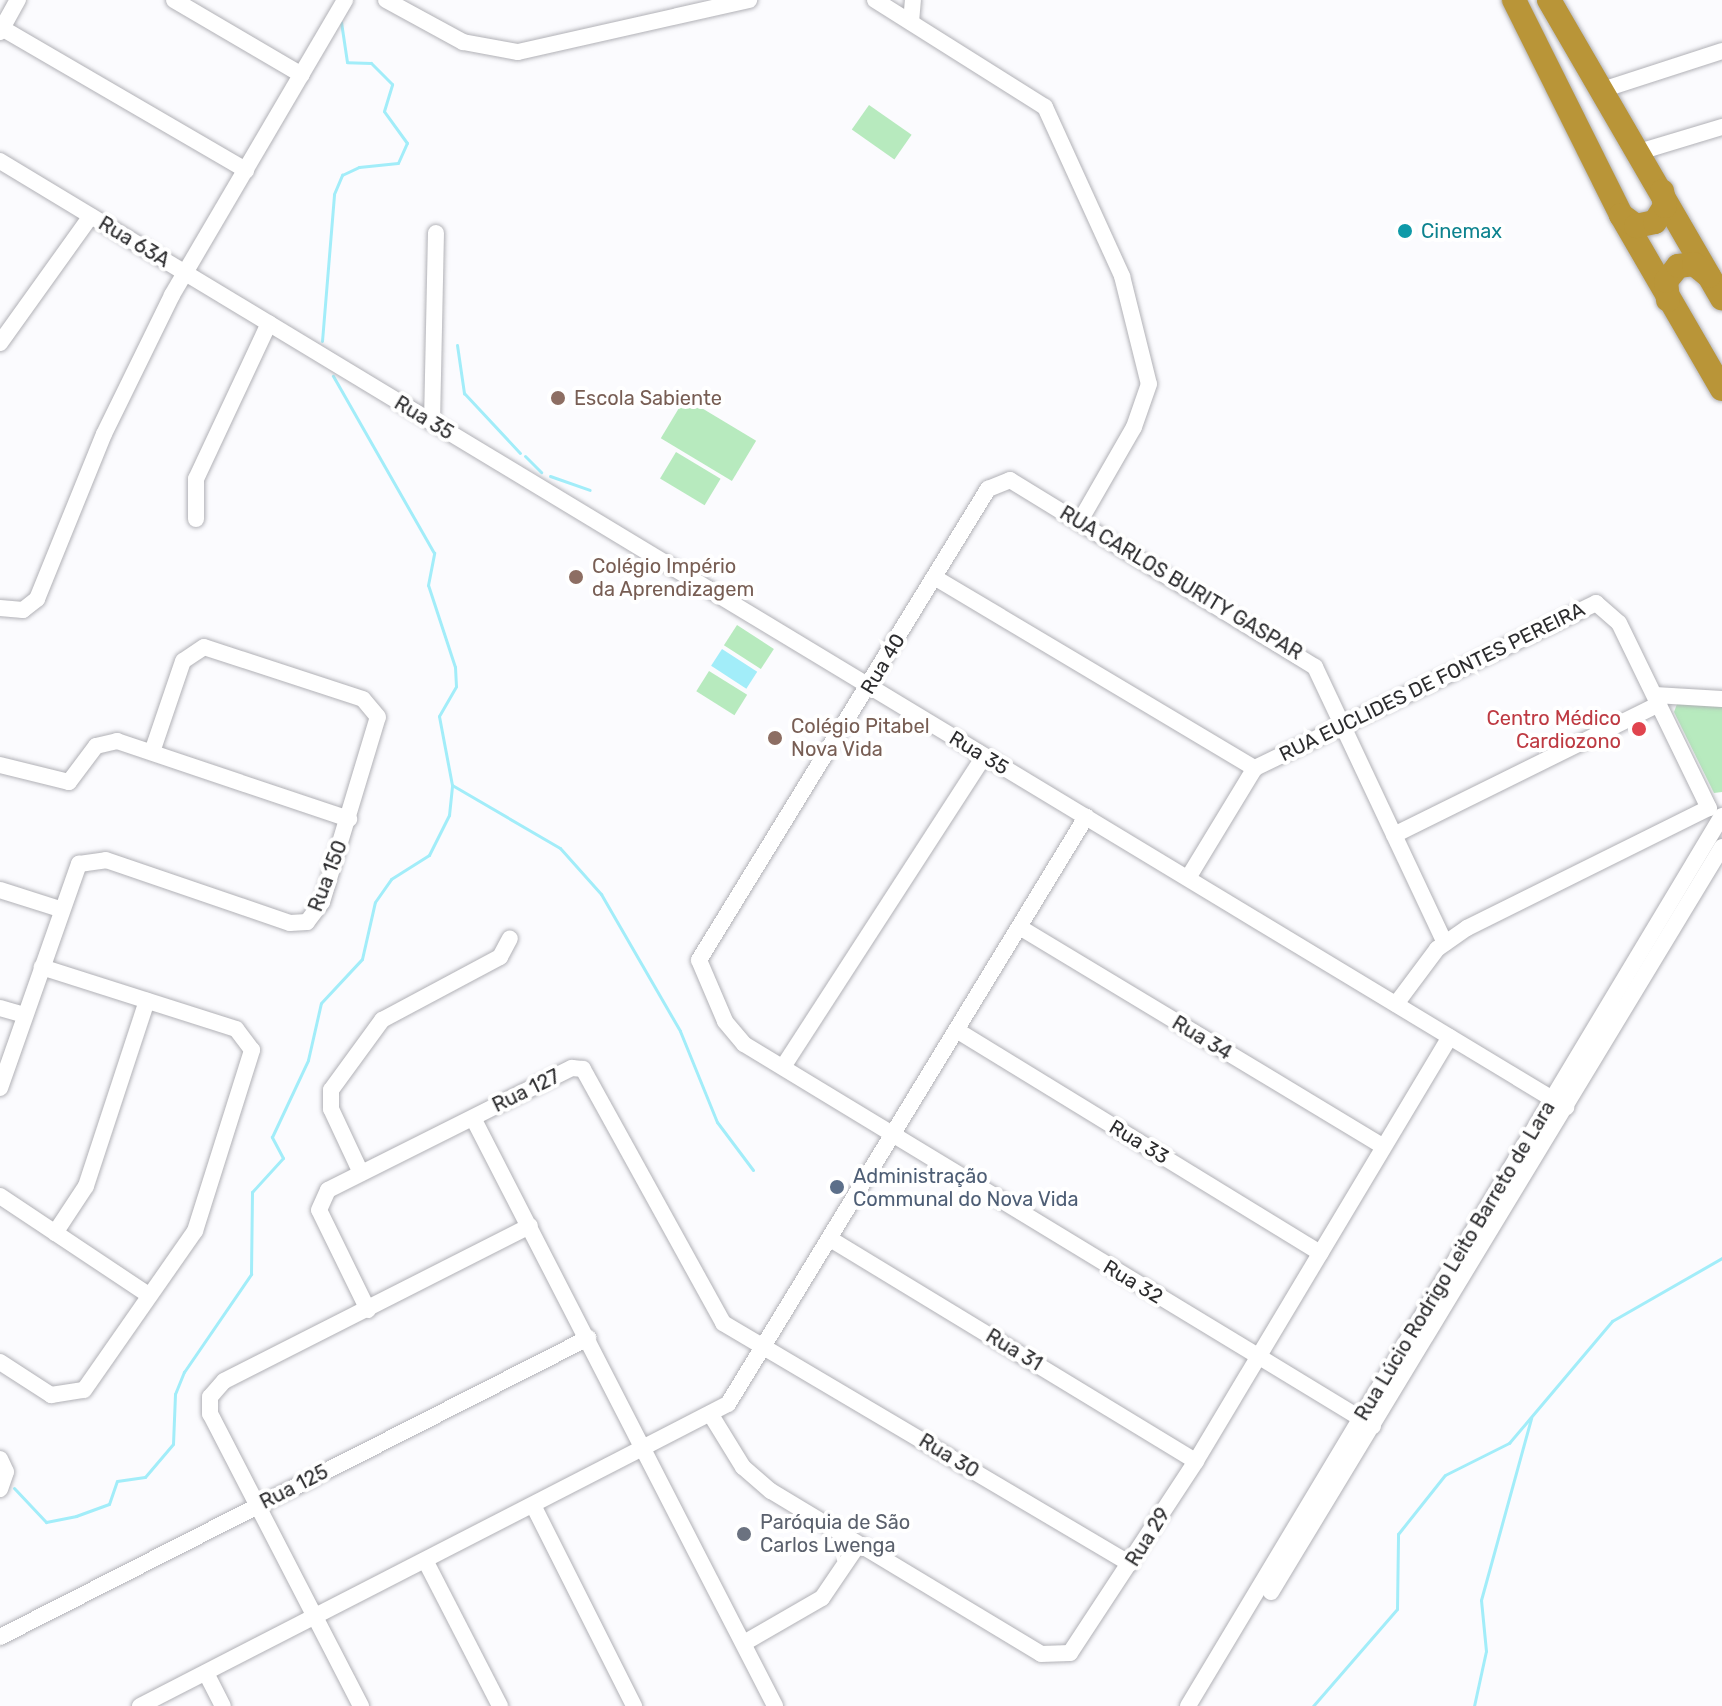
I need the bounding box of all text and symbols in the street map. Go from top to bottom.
street label: Rua 63A [94,211,174,273]
place label: Cinemax [1421,219,1502,243]
marker: Cinemax [1396,222,1414,240]
place label: Escola Sabiente [574,386,722,410]
marker: Escola Sabiente [549,389,567,407]
street label: Rua 35 [390,391,458,445]
street label: RUA CARLOS BURITY GASPAR [1055,501,1307,665]
place label: Colégio Império da Aprendizagem [592,554,755,601]
marker: Colégio Império da Aprendizagem [567,568,585,586]
street label: RUA EUCLIDES DE FONTES PEREIRA [1275,597,1589,767]
street label: Rua 40 [856,629,910,699]
place label: Centro Médico Cardiozono [1487,706,1621,753]
place label: Colégio Pitabel Nova Vida [791,714,930,761]
marker: Centro Médico Cardiozono [1628,718,1650,740]
street label: Rua 35 [945,726,1013,780]
marker: Colégio Pitabel Nova Vida [766,729,784,747]
street label: Rua 150 [303,837,353,915]
street label: Rua 34 [1168,1011,1236,1065]
street label: Rua 127 [489,1065,563,1117]
street label: Rua Lúcio Rodrigo Leito Barreto de Lara [1350,1097,1560,1425]
street label: Rua 33 [1105,1115,1173,1169]
place label: Administração Communal do Nova Vida [853,1164,1079,1211]
marker: Administração Communal do Nova Vida [828,1178,846,1196]
street label: Rua 32 [1099,1255,1167,1309]
street label: Rua 31 [982,1324,1046,1376]
street label: Rua 30 [915,1429,983,1483]
street label: Rua 125 [256,1460,332,1514]
street label: Rua 29 [1121,1503,1175,1571]
place label: Paróquia de São Carlos Lwenga [760,1510,910,1557]
marker: Paróquia de São Carlos Lwenga [735,1525,753,1543]

